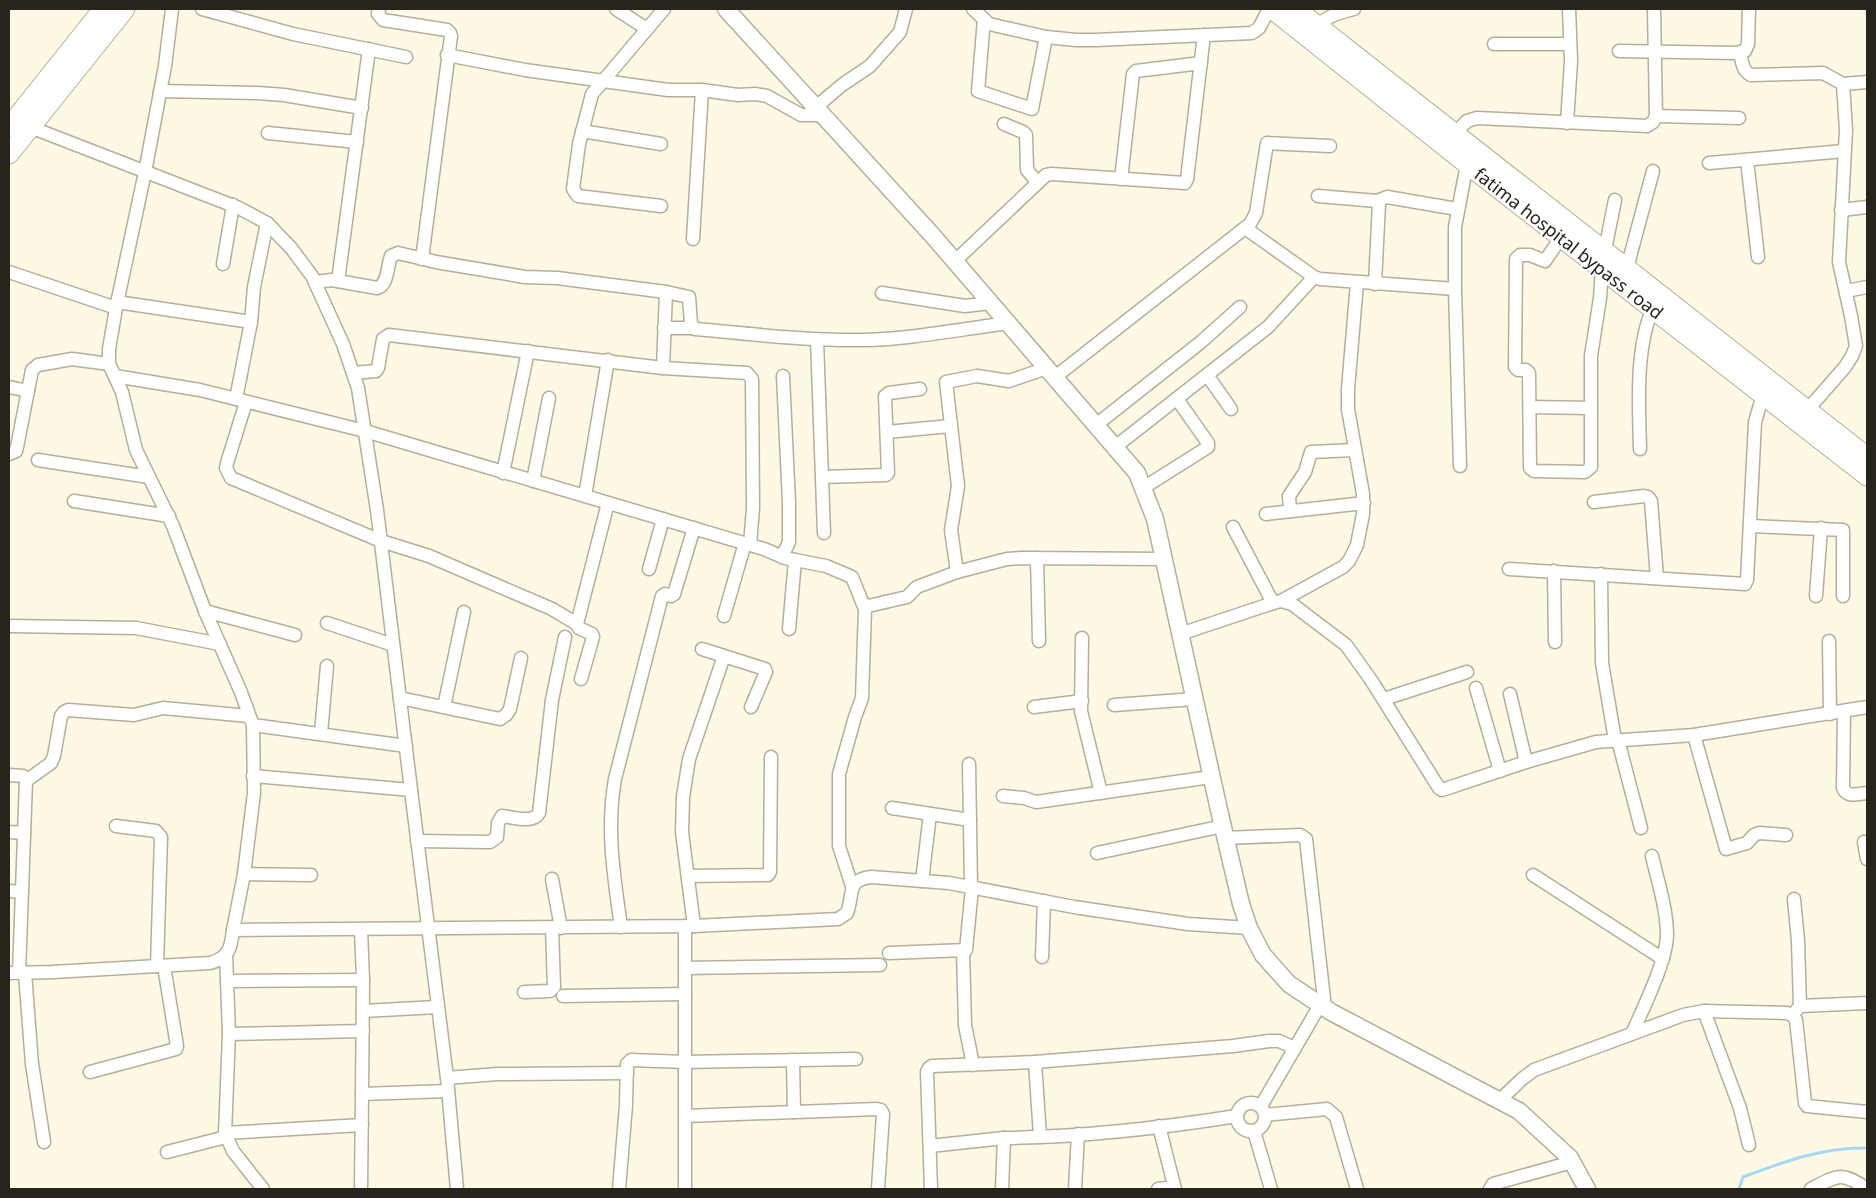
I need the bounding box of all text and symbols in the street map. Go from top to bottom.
street label: fatima hospital bypass road [1470,162,1668,324]

